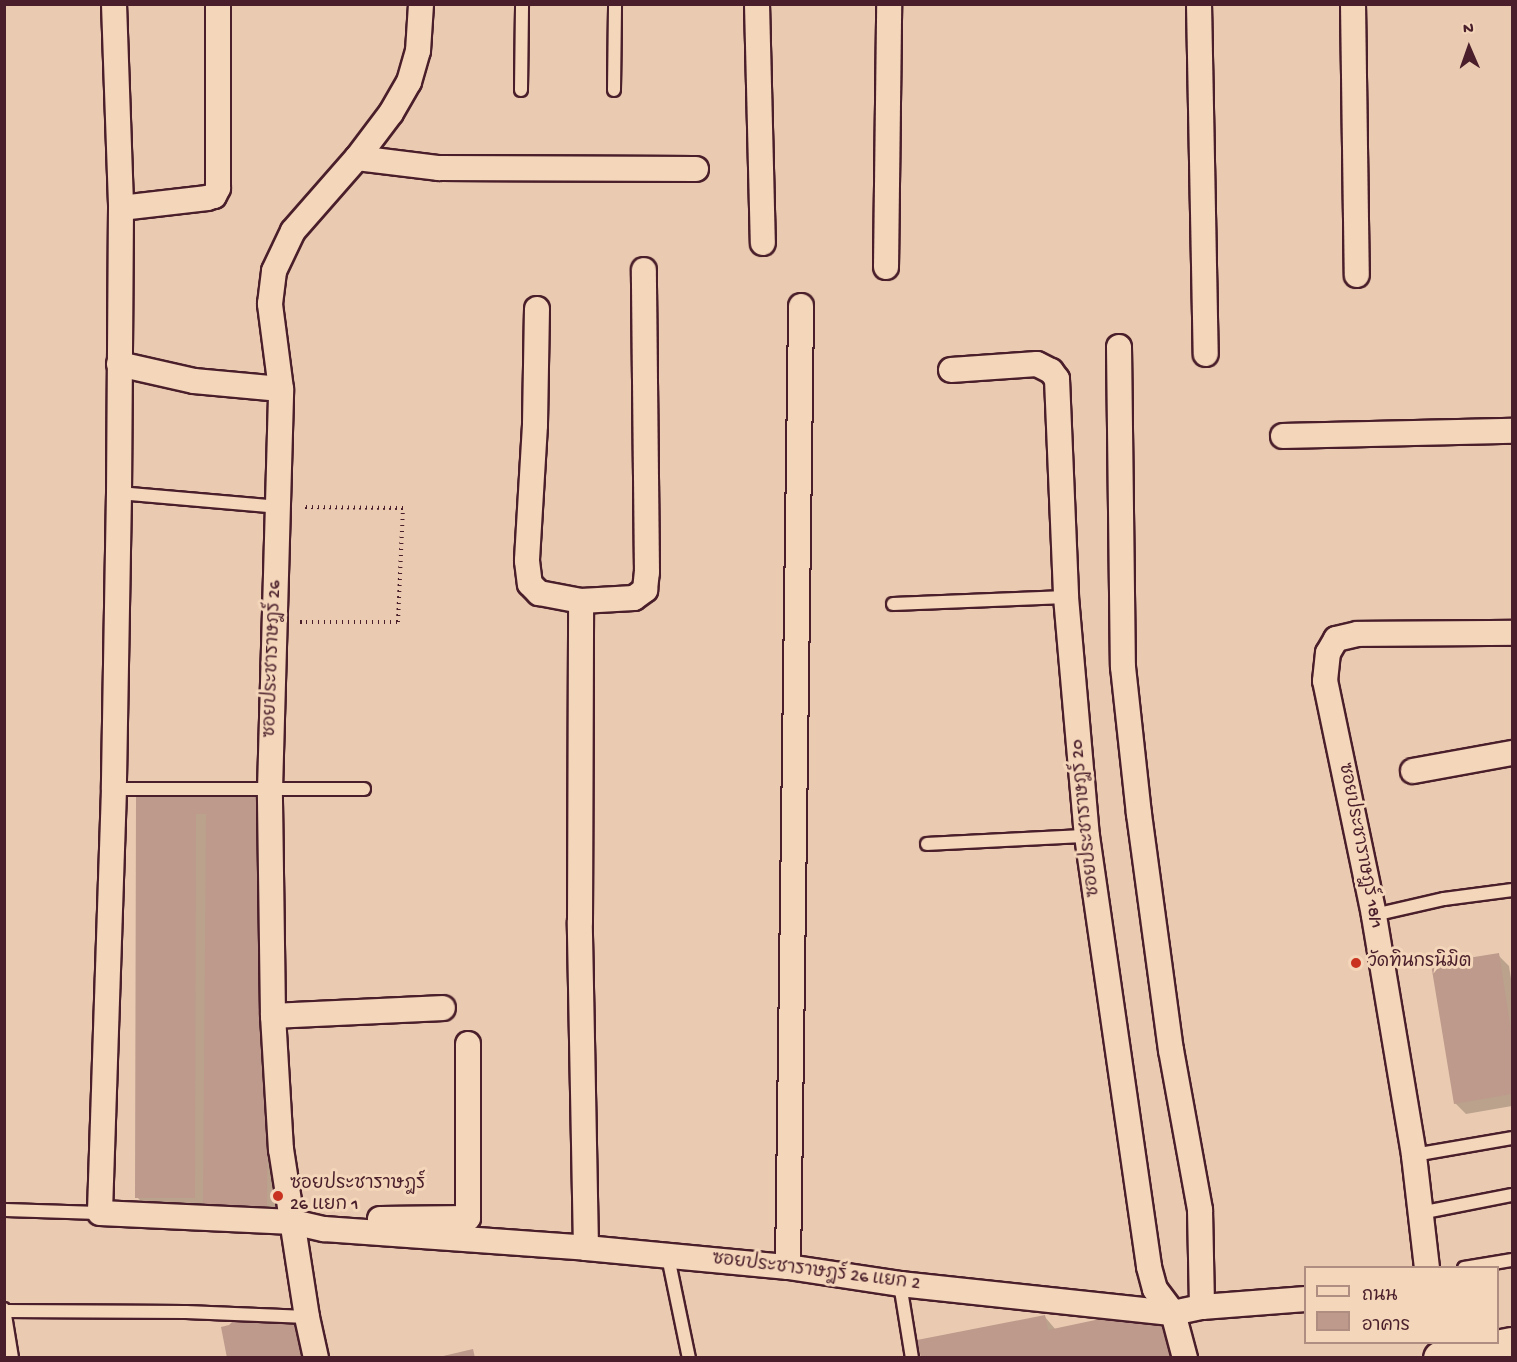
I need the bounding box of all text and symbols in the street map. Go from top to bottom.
north arrow [1439,18,1499,78]
text: N [1463,20,1474,39]
street label: ซอยประชาราษฎร์ 26 [260,580,288,738]
street label: ซอยประชาราษฎร์ 20 [1068,738,1106,898]
street label: ซอยประชาราษฎร์ 18/1 [1332,761,1386,931]
place label: วัดทินกรนิมิต [1368,952,1471,974]
marker: วัดทินกรนิมิต [1349,956,1363,970]
place label: ซอยประชาราษฎร์ 26 แยก 1 [290,1175,425,1218]
marker: ซอยประชาราษฎร์ 26 แยก 1 [271,1189,285,1203]
street label: ซอยประชาราษฎร์ 26 แยก 2 [711,1250,921,1296]
legend [1304,1266,1499,1344]
text: ถนน [1362,1286,1397,1307]
text: อาคาร [1362,1316,1410,1337]

